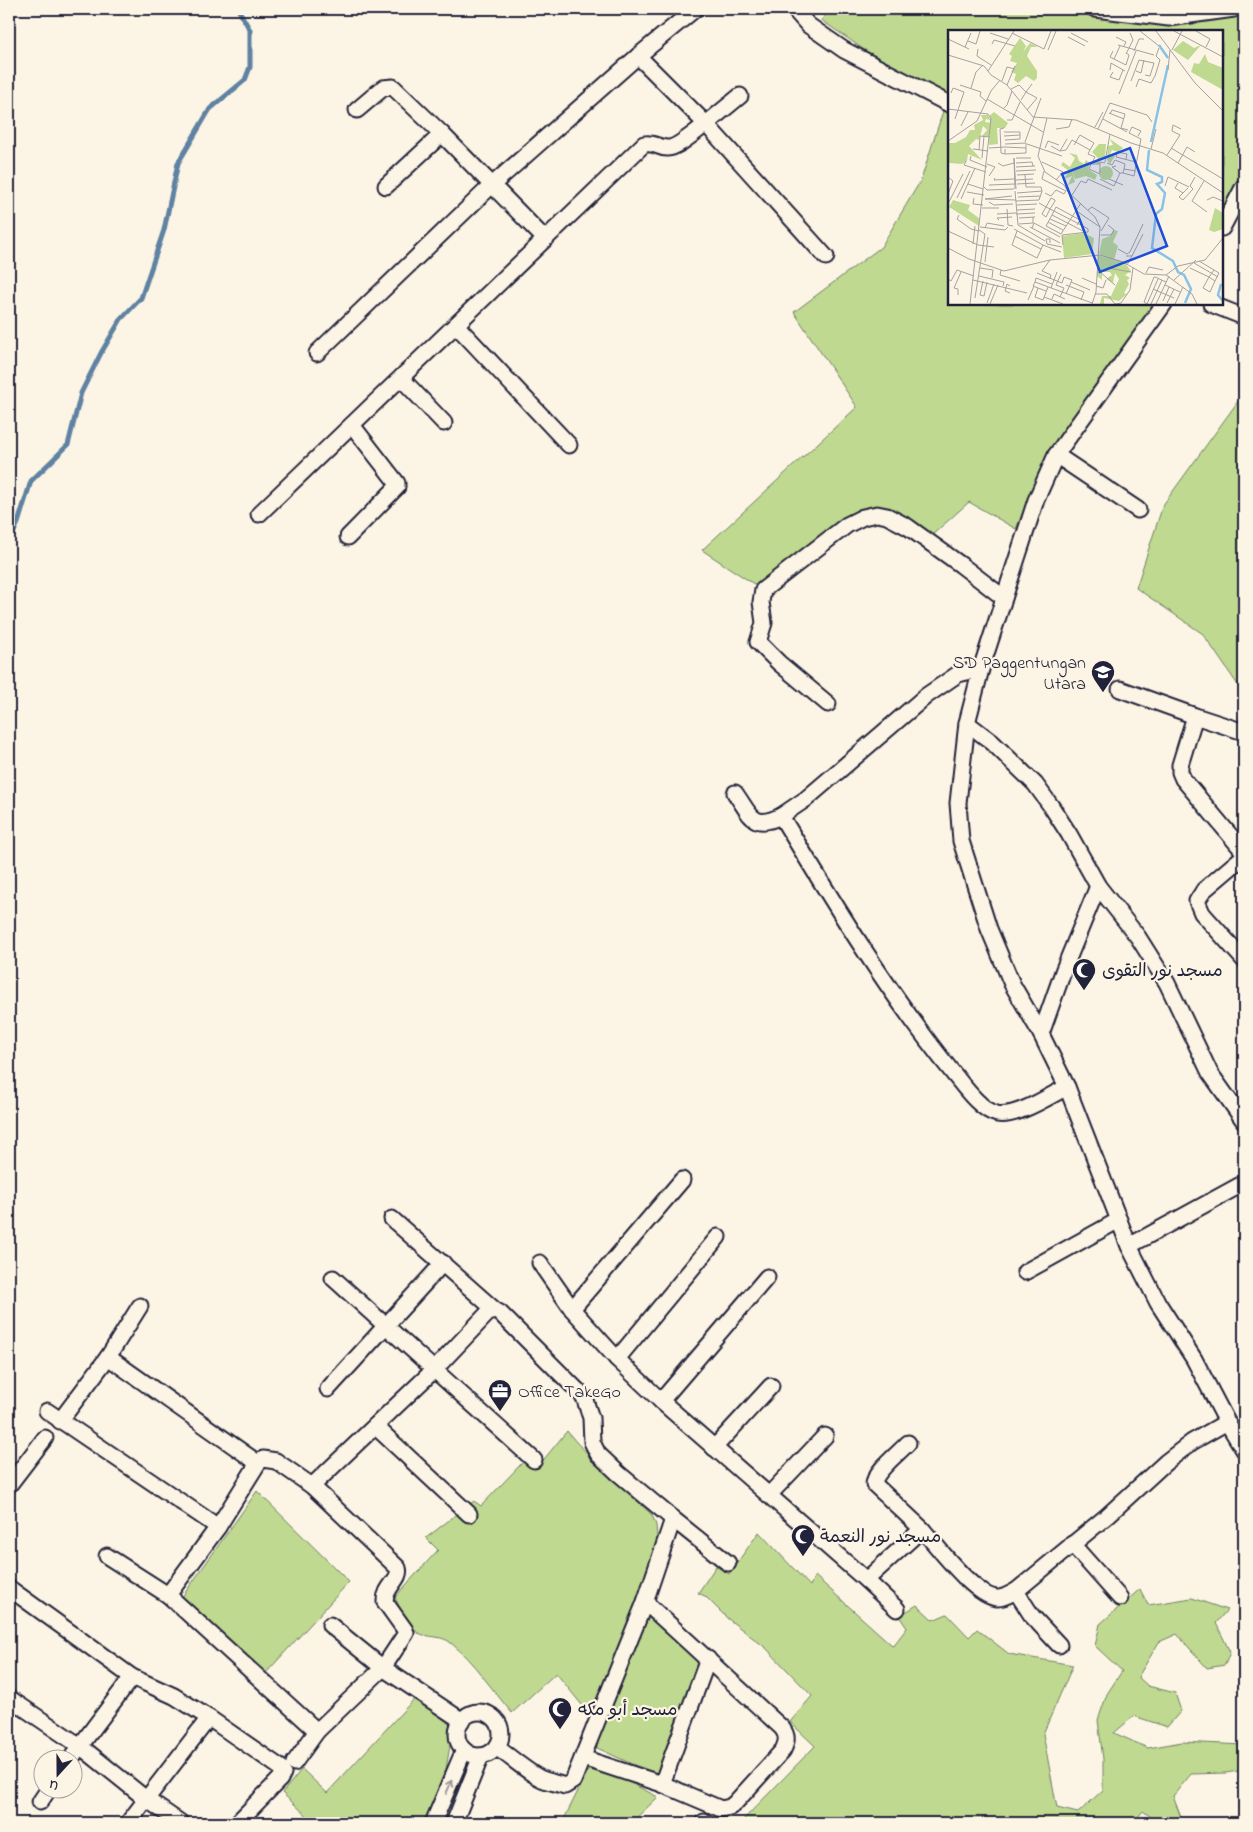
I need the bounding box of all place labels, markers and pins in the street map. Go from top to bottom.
place label: SD Paggentungan Utara [953,651,1086,698]
school or university icon: SD Paggentungan Utara [1090,659,1116,693]
mosque icon: مسجد نور التقوى [1071,957,1097,991]
place label: مسجد نور التقوى [1102,959,1223,985]
office icon: Office TakeGo [487,1378,513,1412]
place label: Office TakeGo [518,1380,621,1406]
mosque icon: مسجد نور النعمة [790,1523,816,1557]
place label: مسجد نور النعمة [820,1525,941,1551]
mosque icon: مسجد أبو مكه [547,1696,573,1730]
place label: مسجد أبو مكه [578,1698,678,1724]

